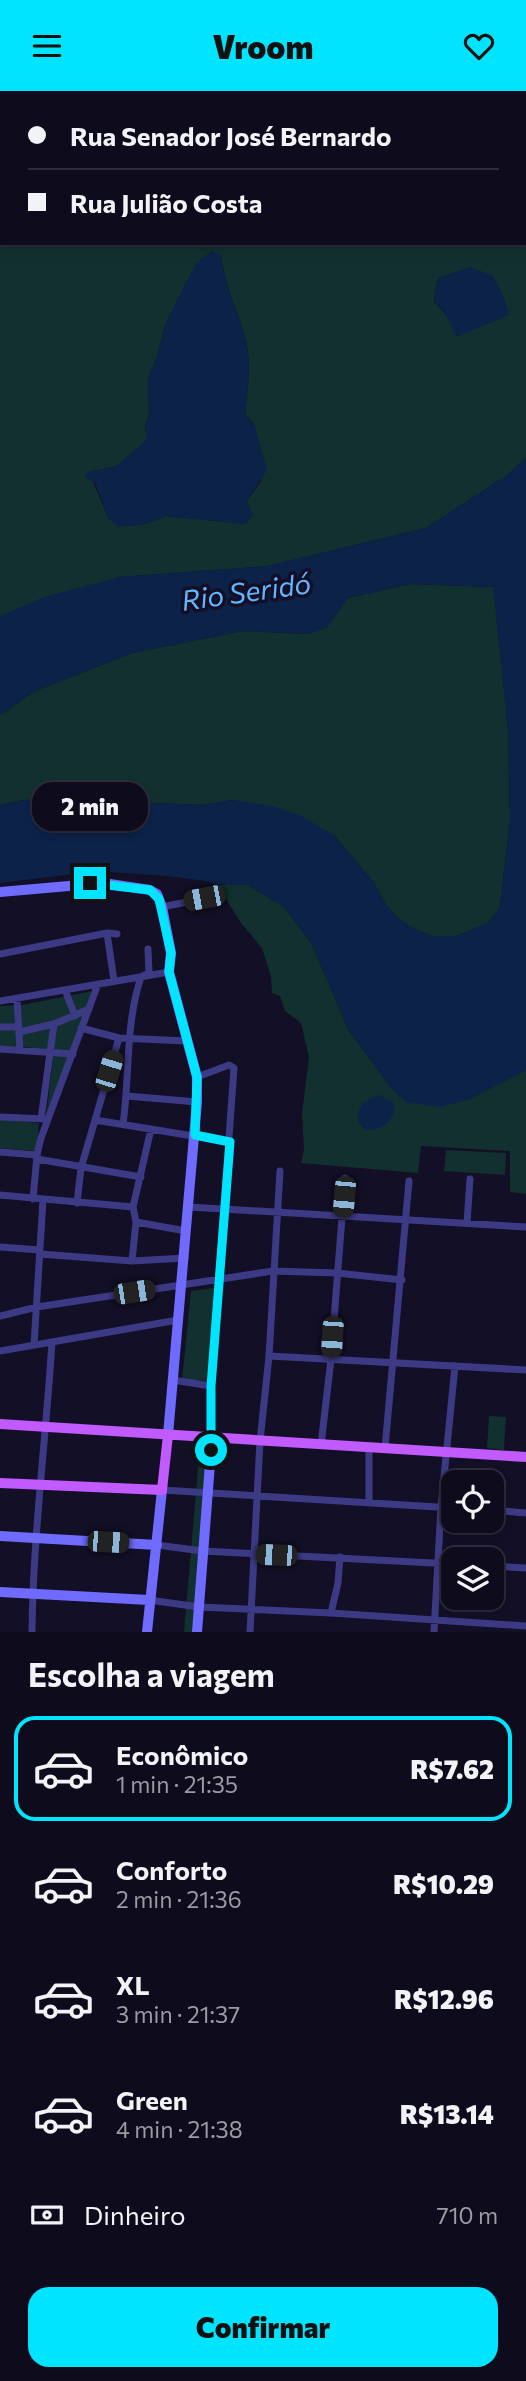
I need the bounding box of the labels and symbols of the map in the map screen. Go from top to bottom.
water label: Rio Seridó [179,565,313,617]
callout: 2 min [32,781,148,831]
route end [74,867,106,899]
car [182,884,227,912]
car [93,1048,126,1094]
car [332,1175,357,1219]
car [112,1278,157,1306]
car [321,1315,344,1359]
route start [195,1434,227,1466]
car [87,1530,130,1554]
car [255,1544,298,1566]

